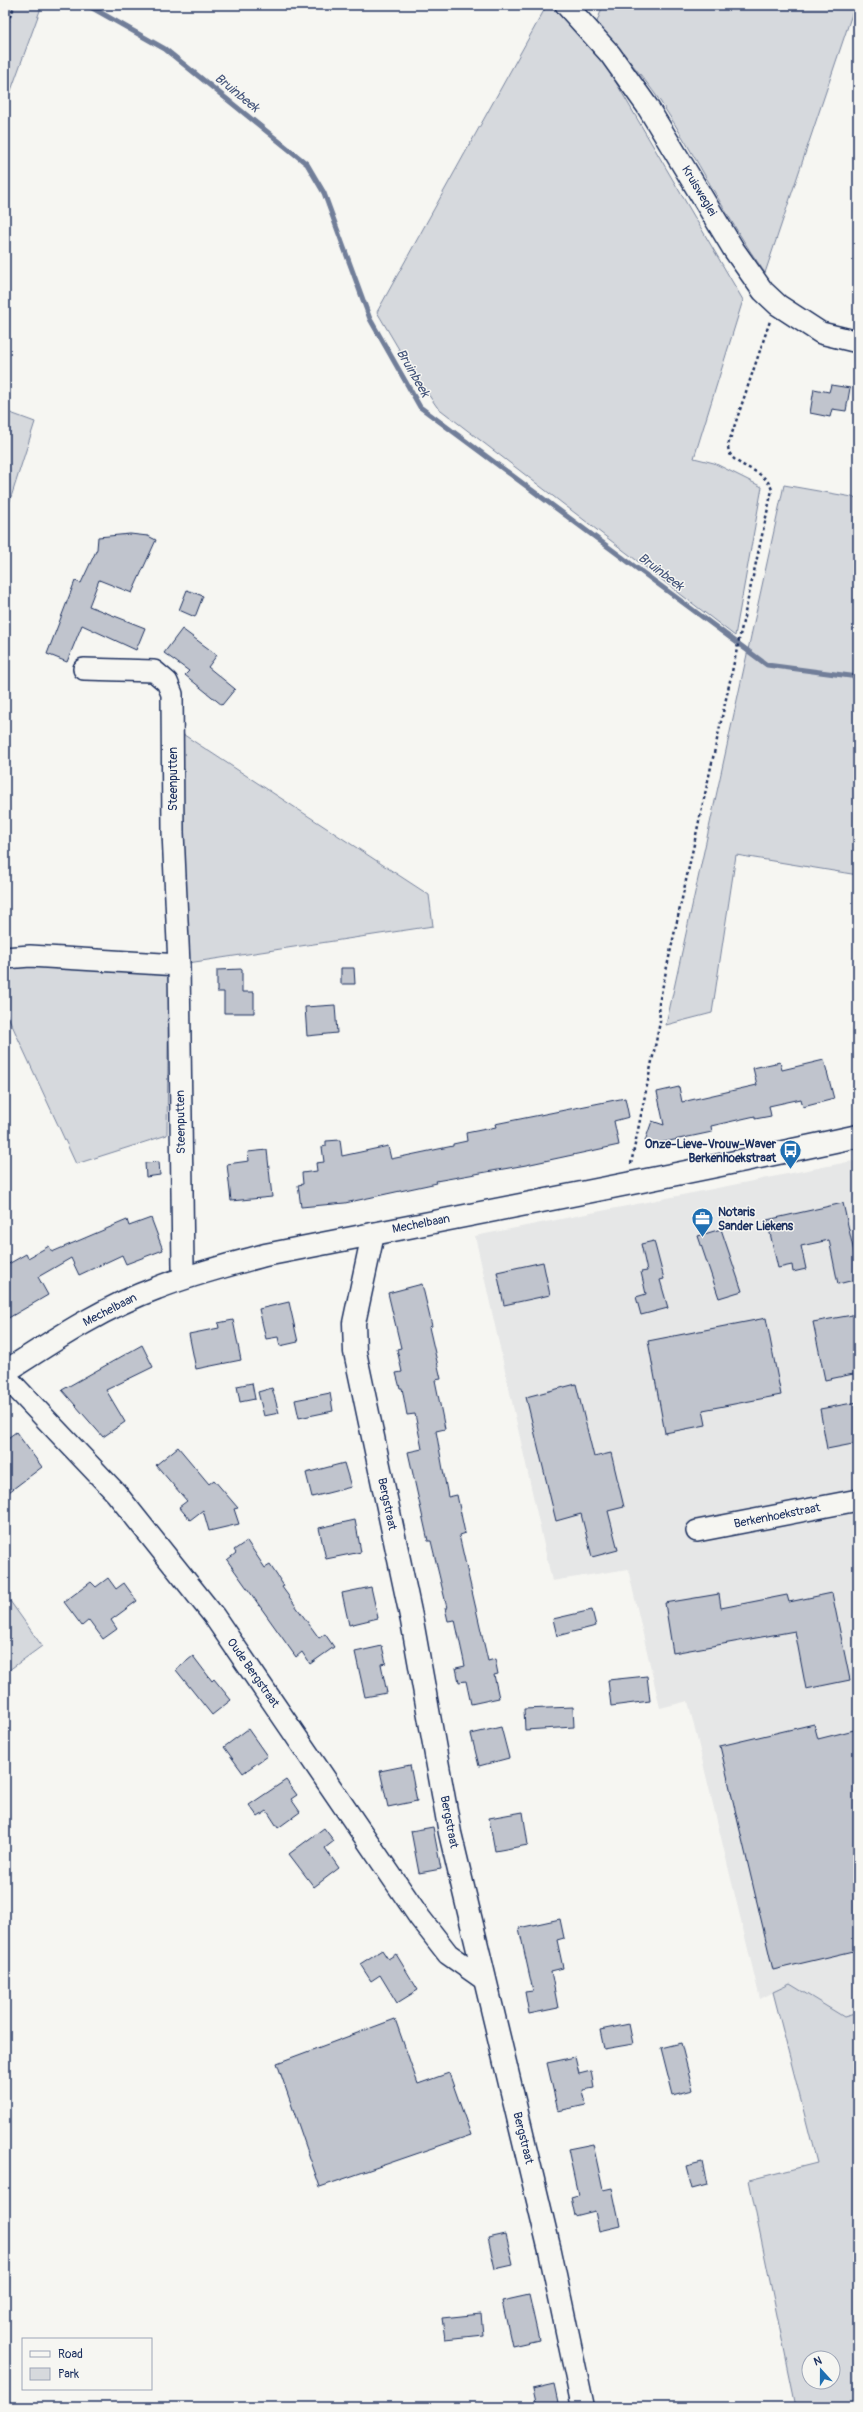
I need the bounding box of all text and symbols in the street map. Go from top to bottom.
water label: Bruinbeek [211,70,264,117]
street label: Kruisweglei [678,163,720,219]
water label: Bruinbeek [393,346,434,401]
water label: Bruinbeek [635,550,688,595]
street label: Steenputten [166,747,181,811]
street label: Steenputten [173,1090,189,1154]
place label: Onze-Lieve-Vrouw-Waver Berkenhoekstraat [645,1137,777,1166]
bus stop icon: Onze-Lieve-Vrouw-Waver Berkenhoekstraat [778,1138,804,1171]
place label: Notaris Sander Liekens [718,1205,794,1234]
office icon: Notaris Sander Liekens [690,1206,716,1239]
street label: Mechelbaan [391,1211,451,1237]
street label: Mechelbaan [81,1290,140,1330]
street label: Bergstraat [374,1476,400,1532]
street label: Berkenhoekstraat [733,1500,822,1532]
street label: Oude Bergstraat [224,1635,283,1711]
street label: Bergstraat [437,1794,461,1850]
street label: Bergstraat [509,2110,537,2166]
legend [22,2338,152,2390]
text: Road [58,2347,83,2362]
north arrow [801,2350,841,2390]
text: N [812,2354,824,2369]
text: Park [58,2367,79,2382]

